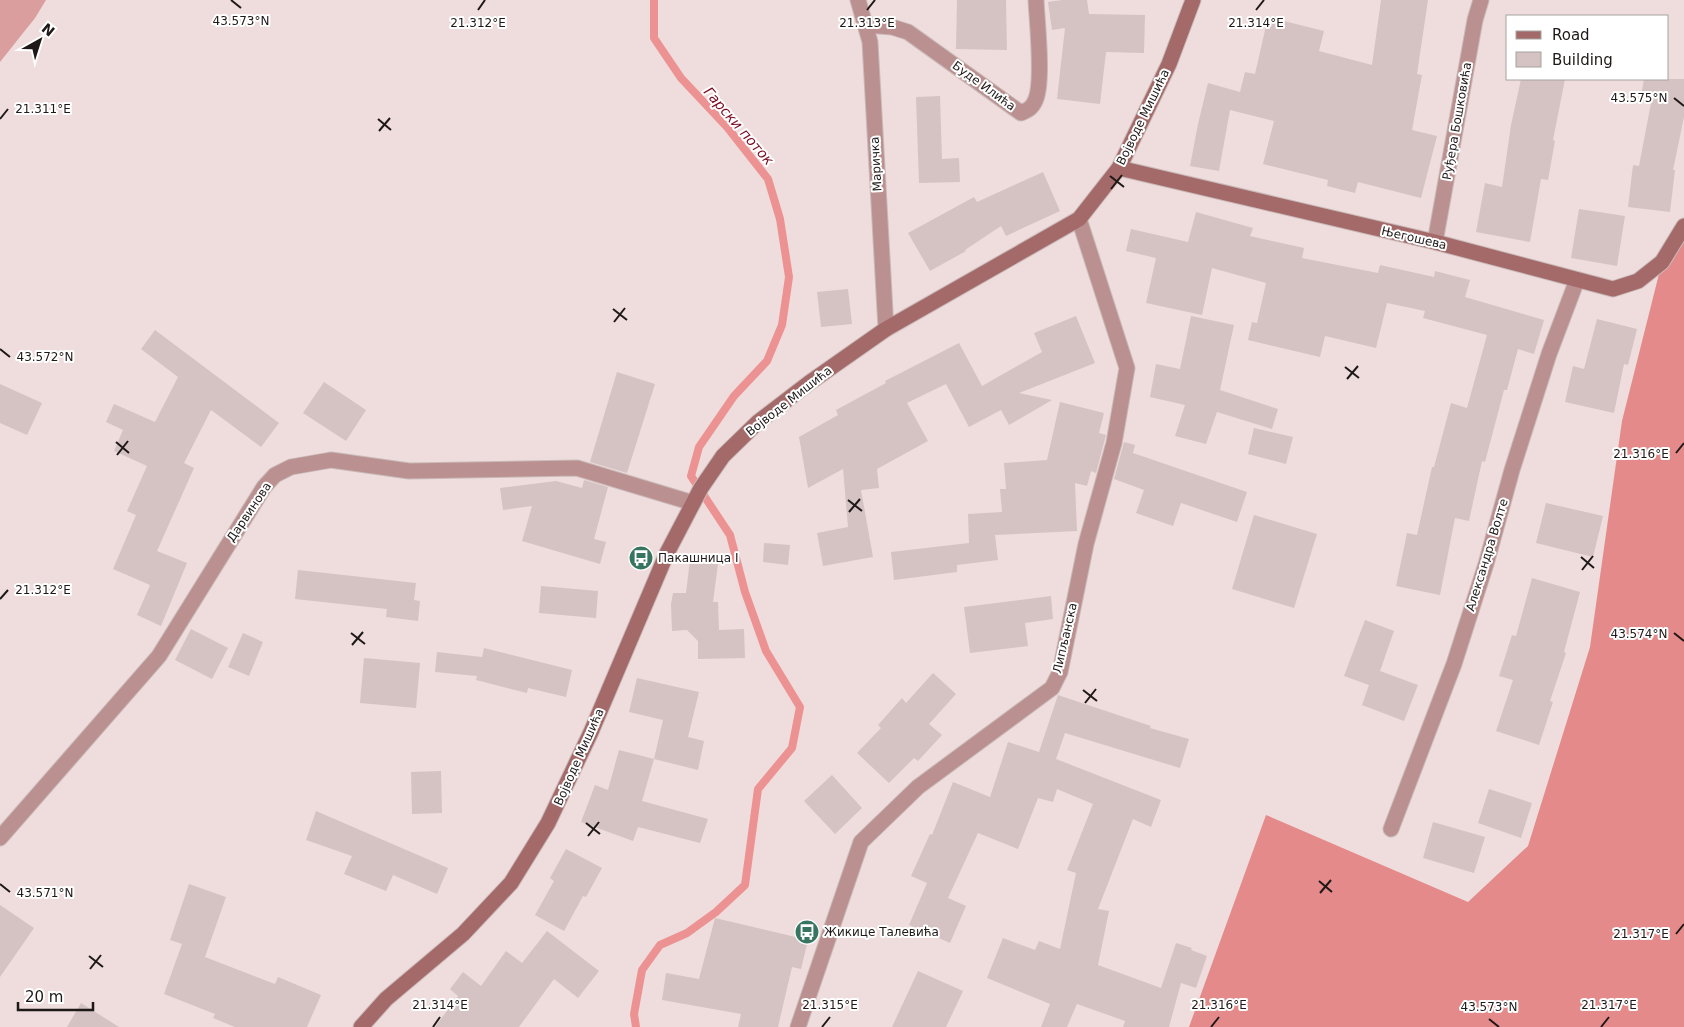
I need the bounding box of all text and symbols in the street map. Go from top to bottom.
text: 43.573°N [213,14,269,28]
north arrow [15,15,65,65]
legend [1506,15,1669,80]
text: 21.312°E [450,16,506,30]
text: 21.313°E [839,16,895,30]
text: 21.314°E [1228,16,1284,30]
text: N [39,20,58,40]
text: Road [1552,26,1590,44]
text: Building [1552,51,1613,69]
street label: Буде Илића [950,58,1018,114]
street label: Руђера Бошковића [1440,61,1474,181]
street label: Војводе Мишића [1114,67,1172,167]
water label: Гарски поток [701,84,777,169]
text: 43.575°N [1611,91,1667,105]
text: 21.311°E [15,102,71,116]
street label: Маричка [868,136,884,192]
street label: Његошева [1380,224,1448,252]
text: 43.572°N [17,350,73,364]
street label: Војводе Мишића [743,363,835,439]
text: 21.316°E [1613,447,1669,461]
street label: Дарвинова [224,480,274,544]
street label: Александра Волте [1463,497,1511,613]
bus stop icon: Пакашница I [628,545,654,571]
place label: Пакашница I [658,551,738,565]
text: 21.312°E [15,583,71,597]
street label: Липљанска [1050,601,1080,675]
text: 43.574°N [1611,627,1667,641]
street label: Војводе Мишића [551,706,607,808]
text: 43.571°N [17,886,73,900]
bus stop icon: Жикице Талевића [794,919,820,945]
place label: Жикице Талевића [824,925,939,939]
text: 21.317°E [1613,927,1669,941]
scale bar [18,980,92,1012]
text: 20 m [25,988,63,1006]
text: 21.314°E [412,998,468,1012]
text: 21.315°E [802,998,858,1012]
text: 21.316°E [1191,998,1247,1012]
text: 21.317°E [1581,998,1637,1012]
text: 43.573°N [1461,1000,1517,1014]

